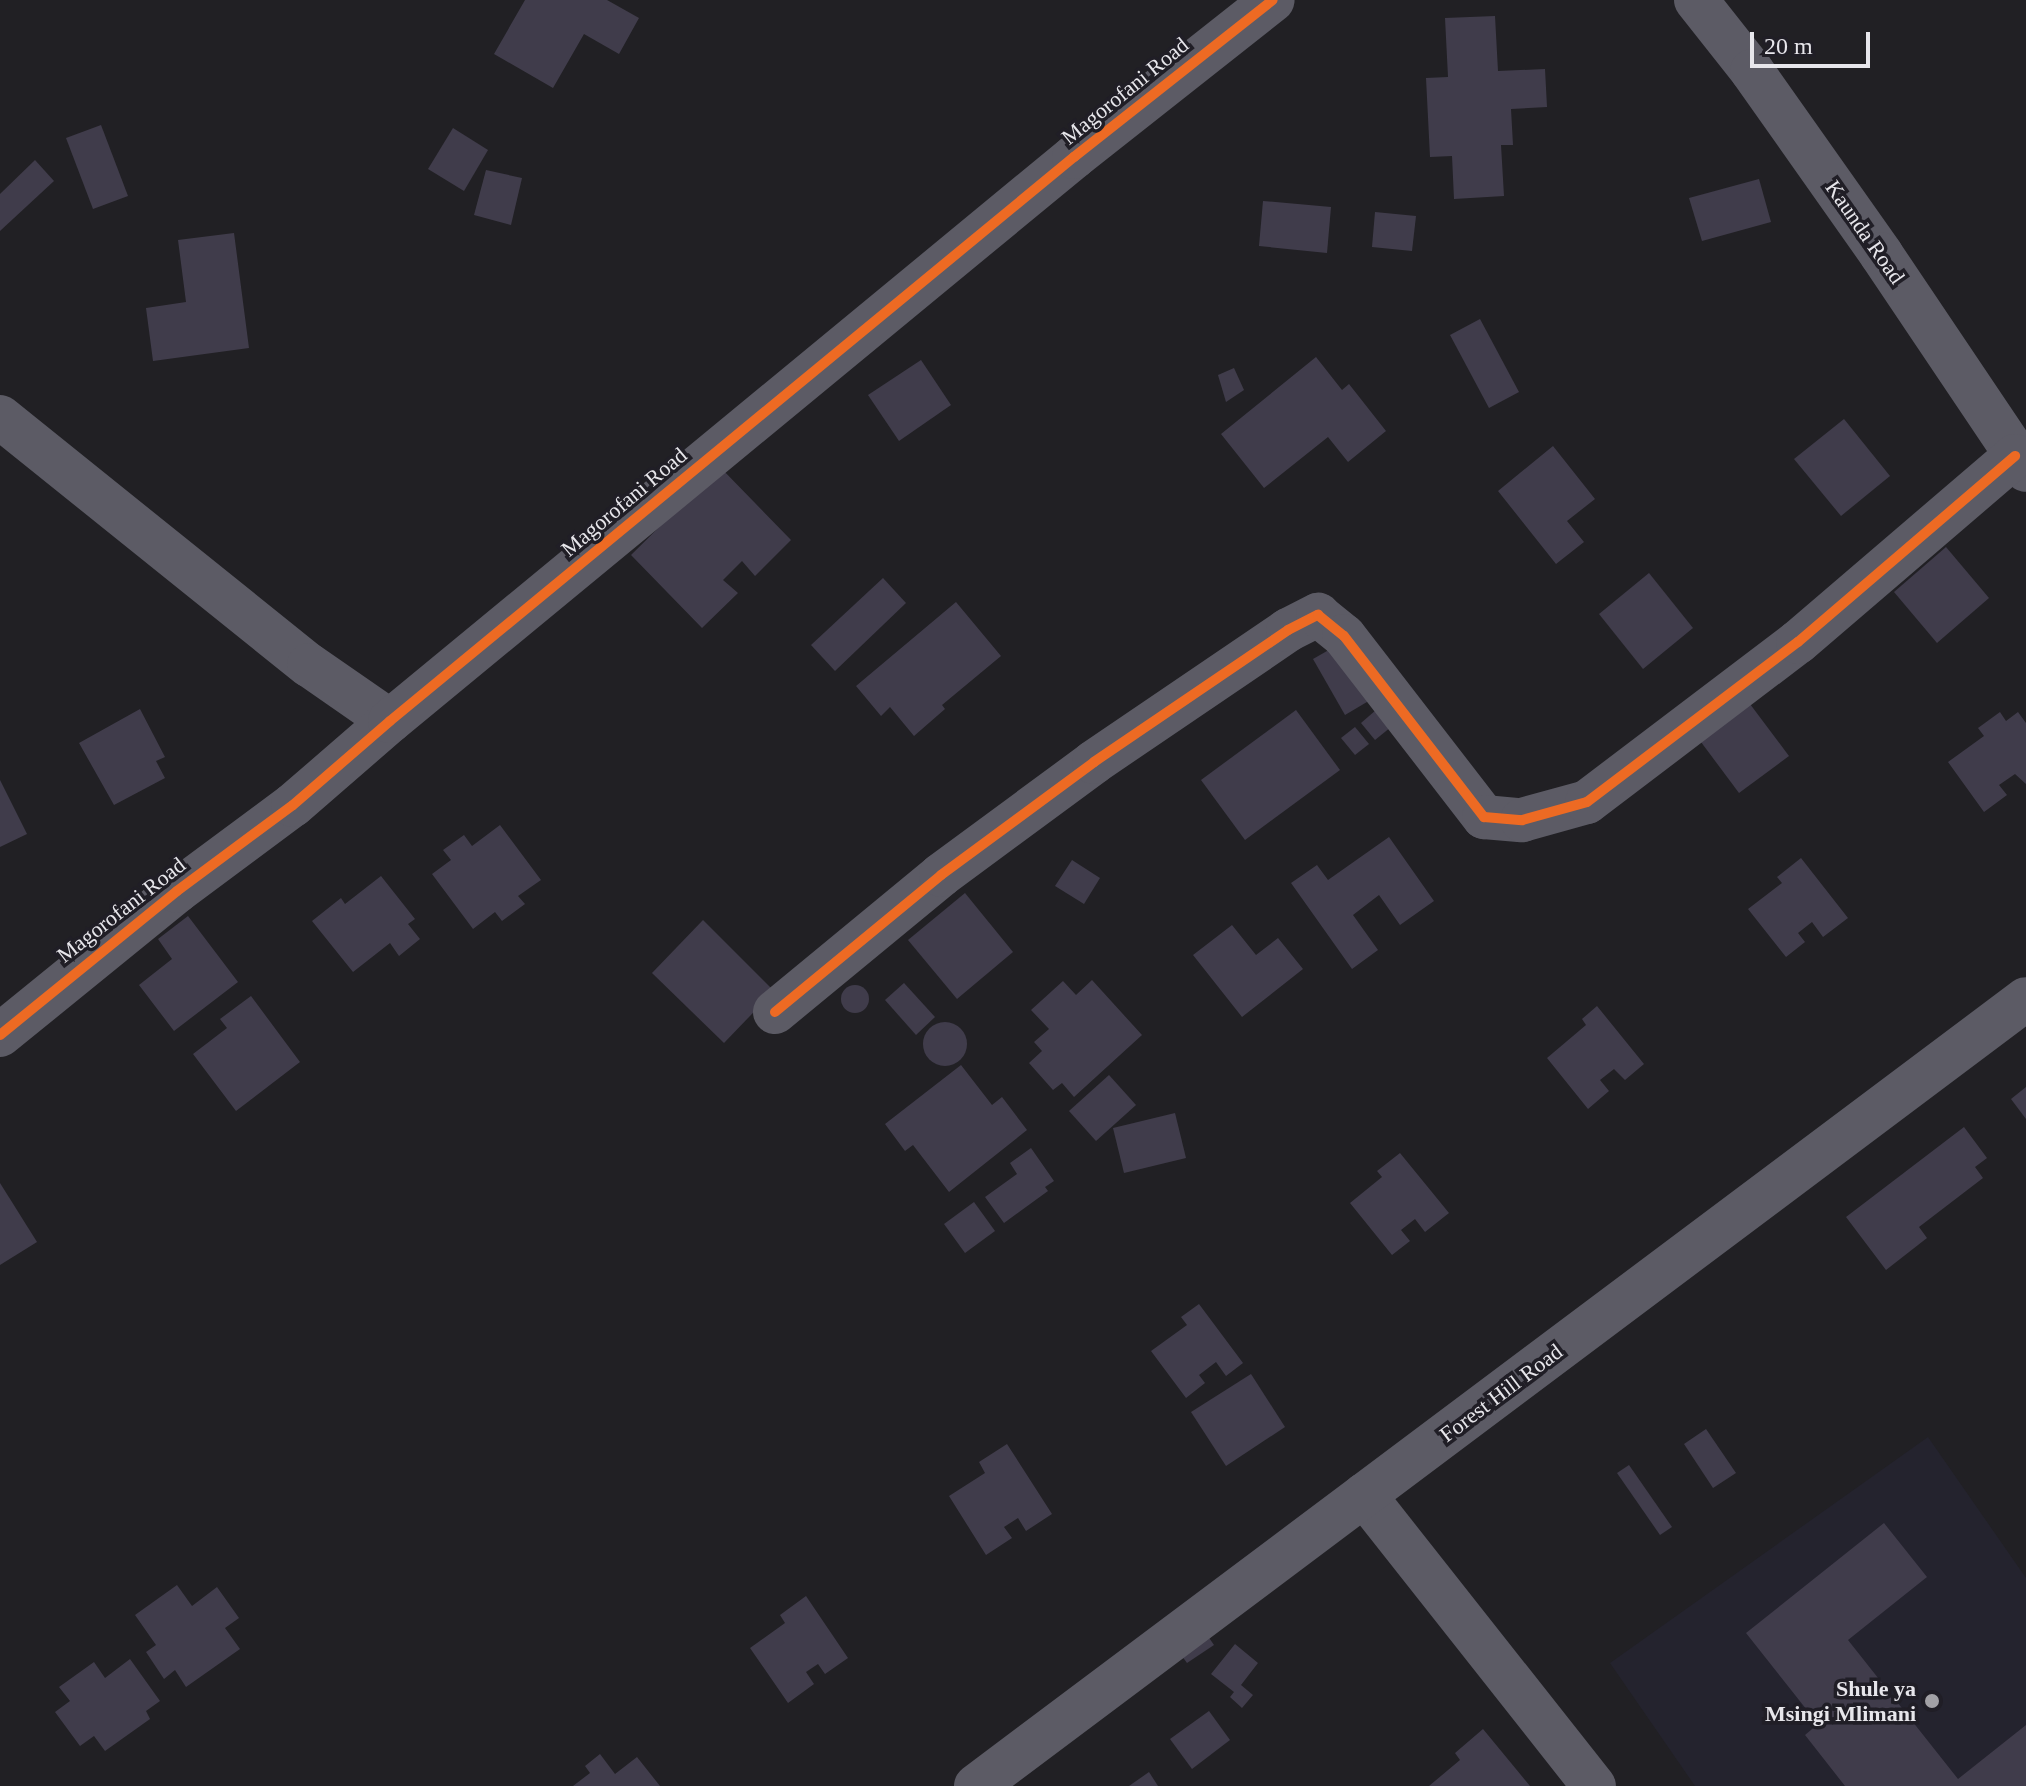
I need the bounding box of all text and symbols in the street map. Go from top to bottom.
scale bar [1754,16,1874,66]
street label: Magorofani Road [1056,32,1194,150]
text: 20 m [1764,33,1813,59]
street label: Kaunda Road [1820,175,1910,289]
street label: Magorofani Road [556,442,692,562]
street label: Magorofani Road [51,852,191,968]
street label: Forest Hill Road [1434,1338,1568,1448]
place label: Shule ya Msingi Mlimani [1765,1675,1916,1726]
marker: Shule ya Msingi Mlimani [1923,1692,1941,1710]

